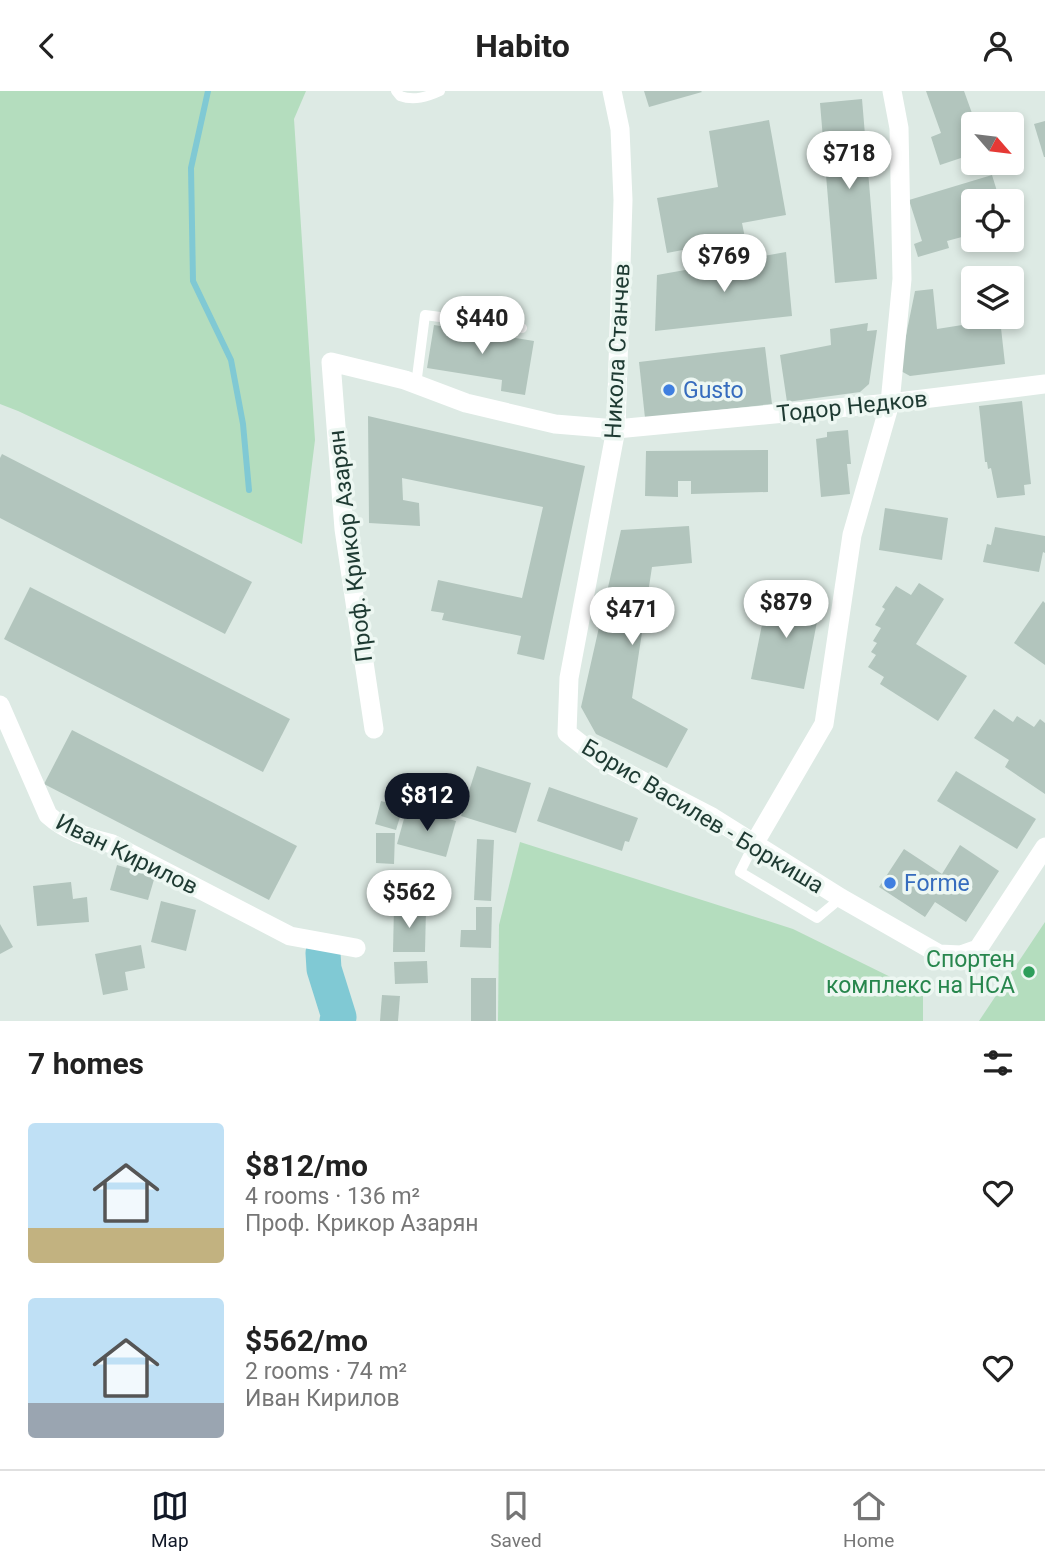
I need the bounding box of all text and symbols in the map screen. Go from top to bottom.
icon: back [28,27,66,65]
text: Habito [475,27,570,65]
icon: person [979,27,1017,65]
north arrow [961,112,1024,175]
map controls [961,112,1024,329]
pin: $718 [808,132,890,191]
text: $718 [823,140,875,167]
button: locate [961,189,1024,252]
pin: $769 [683,235,765,294]
text: $769 [698,243,750,270]
street label: Никола Станчев [599,263,636,440]
button: layers [961,266,1024,329]
pin: $440 [441,296,523,356]
text: $440 [456,305,508,332]
place label: Gusto [683,377,744,404]
marker: Gusto [661,382,677,398]
street label: Тодор Недков [775,385,929,428]
street label: Проф. Крикор Азарян [323,428,378,663]
pin: $879 [745,581,827,640]
pin: $471 [591,587,673,647]
text: $879 [760,589,812,616]
text: $471 [606,596,658,623]
street label: Борис Василев - Боркиша [577,733,829,899]
pin: $812 [386,773,468,833]
text: $812 [401,782,453,809]
street label: Иван Кирилов [51,808,202,900]
place label: Forme [904,870,970,897]
pin: $562 [368,871,450,930]
marker: Forme [882,875,898,891]
text: $562 [383,879,435,906]
place label: Спортен комплекс на НСА [826,946,1015,999]
marker: Спортен комплекс на НСА [1021,964,1037,980]
icon: filters [979,1044,1017,1082]
text: 7 homes [28,1046,144,1081]
text: $812/mo [245,1148,368,1183]
icon: home [84,1151,168,1235]
icon: heart [979,1174,1017,1212]
text: 4 rooms · 136 m² [245,1183,420,1210]
text: Проф. Крикор Азарян [245,1210,479,1237]
text: $562/mo [245,1323,368,1358]
icon: home [84,1326,168,1410]
icon: heart [979,1349,1017,1387]
text: 2 rooms · 74 m² [245,1358,407,1385]
text: Иван Кирилов [245,1385,400,1412]
tab: Map [151,1487,189,1552]
tab: Saved [490,1487,542,1552]
tab: Home [843,1487,894,1552]

